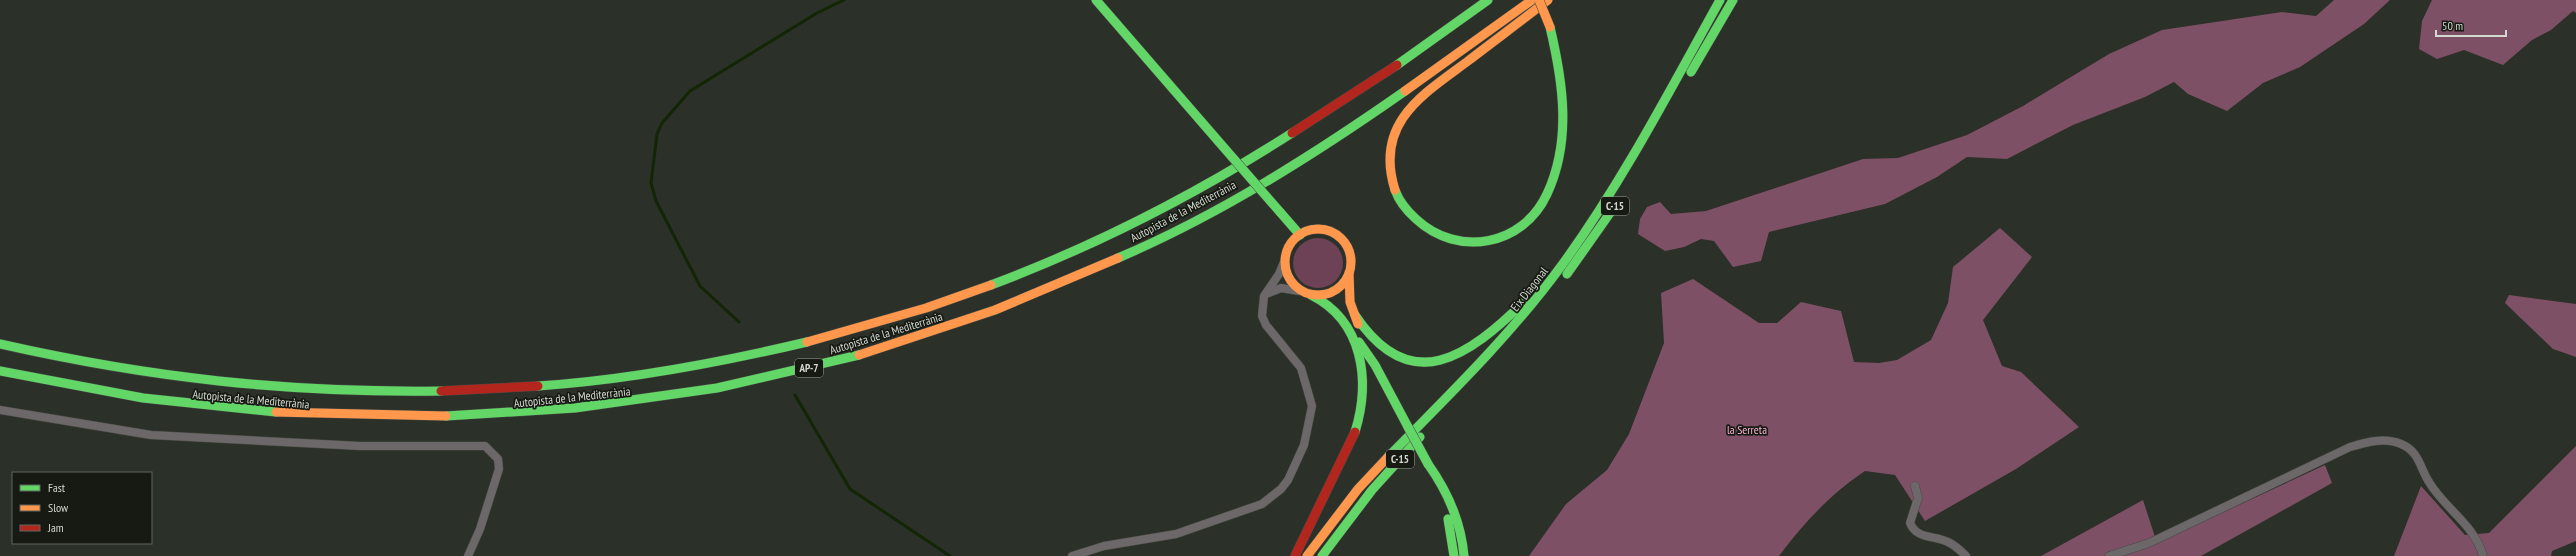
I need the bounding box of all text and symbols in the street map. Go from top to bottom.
scale bar [2436,12,2506,38]
text: 50 m [2442,18,2463,33]
street label: Autopista de la Mediterrània [1128,177,1238,245]
road number: C-15 [1601,197,1629,215]
street label: Eix Diagonal [1507,264,1551,314]
street label: Autopista de la Mediterrània [828,309,944,357]
road number: AP-7 [795,359,823,377]
street label: Autopista de la Mediterrània [513,383,631,411]
street label: Autopista de la Mediterrània [192,386,310,412]
park label: la Serreta [1727,422,1767,437]
road number: C-15 [1386,450,1414,468]
legend [12,472,152,544]
text: Fast [48,480,66,495]
text: Slow [48,500,69,515]
text: Jam [47,520,64,535]

